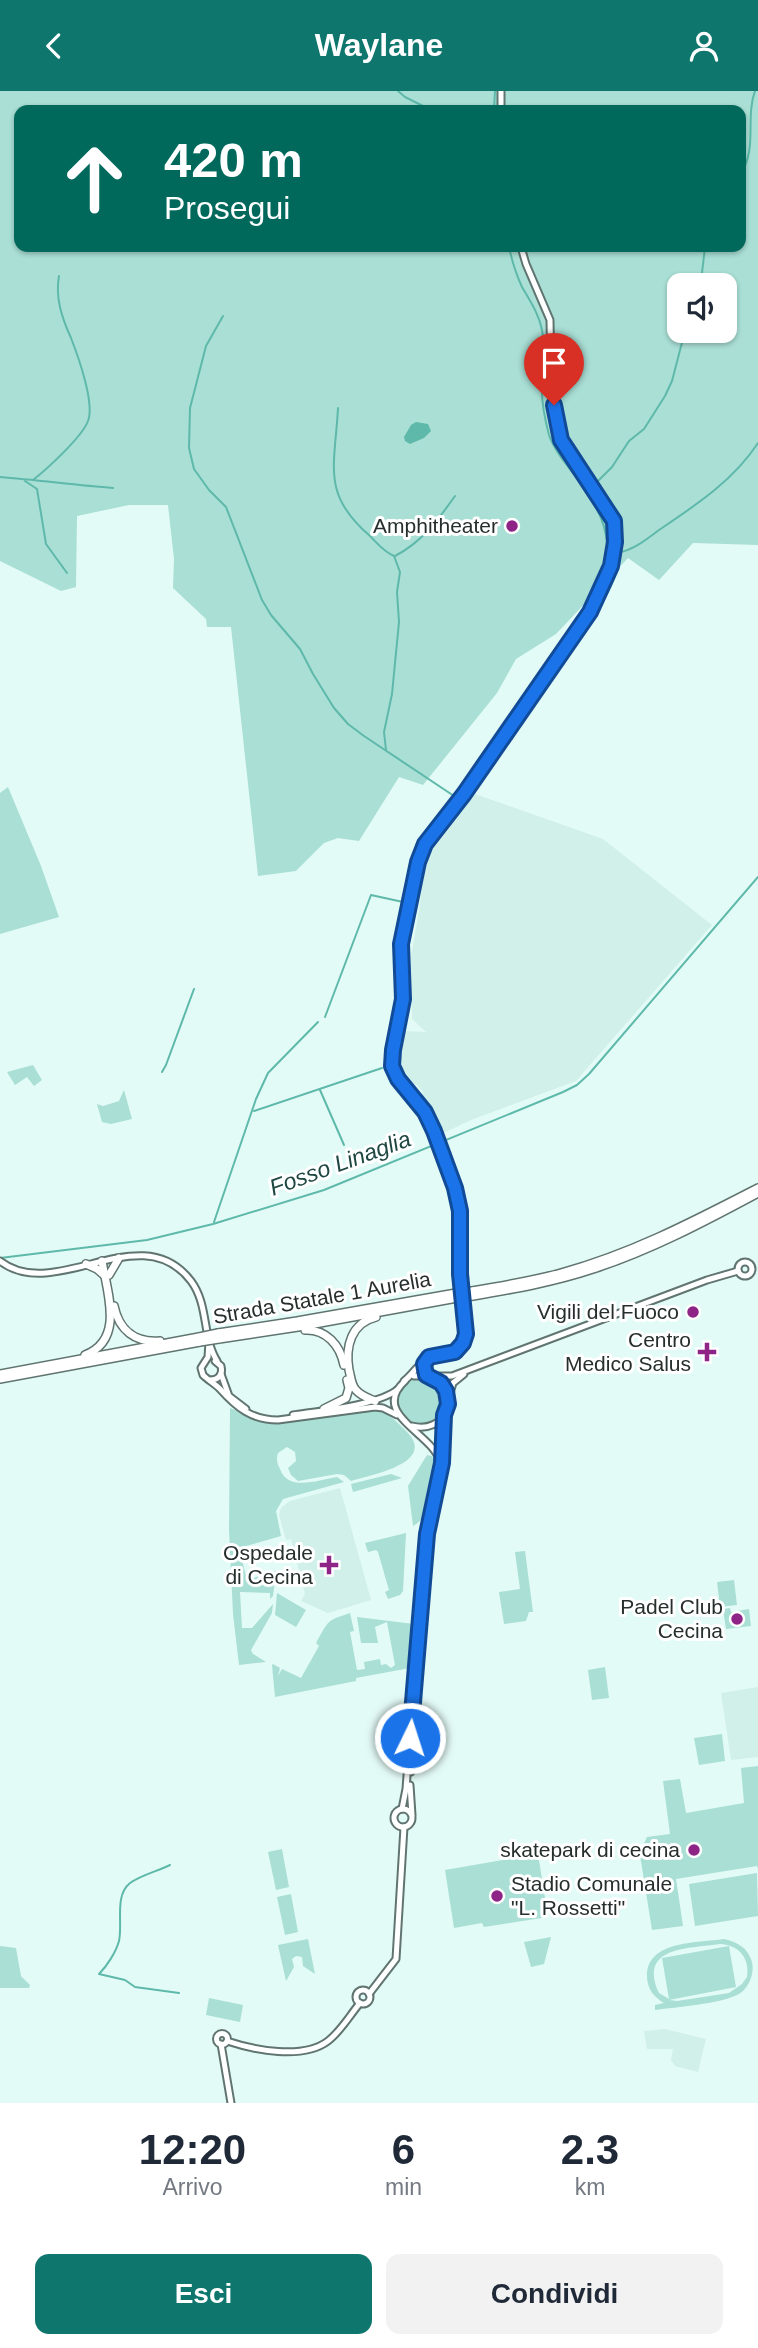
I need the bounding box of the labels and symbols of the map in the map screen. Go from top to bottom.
pin [524,333,584,405]
place label: Amphitheater [373,514,498,537]
marker: Amphitheater [504,518,520,534]
water label: Fosso Linaglia [266,1125,414,1201]
street label: Strada Statale 1 Aurelia [211,1267,433,1328]
place label: Vigili del Fuoco [537,1300,679,1323]
marker: Vigili del Fuoco [685,1304,701,1320]
place label: Centro Medico Salus [565,1328,691,1375]
marker: Centro Medico Salus [697,1342,717,1362]
place label: Ospedale di Cecina [223,1541,313,1588]
marker: Ospedale di Cecina [319,1555,339,1575]
place label: Padel Club Cecina [620,1595,723,1642]
marker: Padel Club Cecina [729,1611,745,1627]
position arrow [373,1701,447,1775]
place label: skatepark di cecina [500,1838,680,1861]
marker: skatepark di cecina [686,1842,702,1858]
place label: Stadio Comunale "L. Rossetti" [511,1872,672,1919]
marker: Stadio Comunale "L. Rossetti" [489,1888,505,1904]

